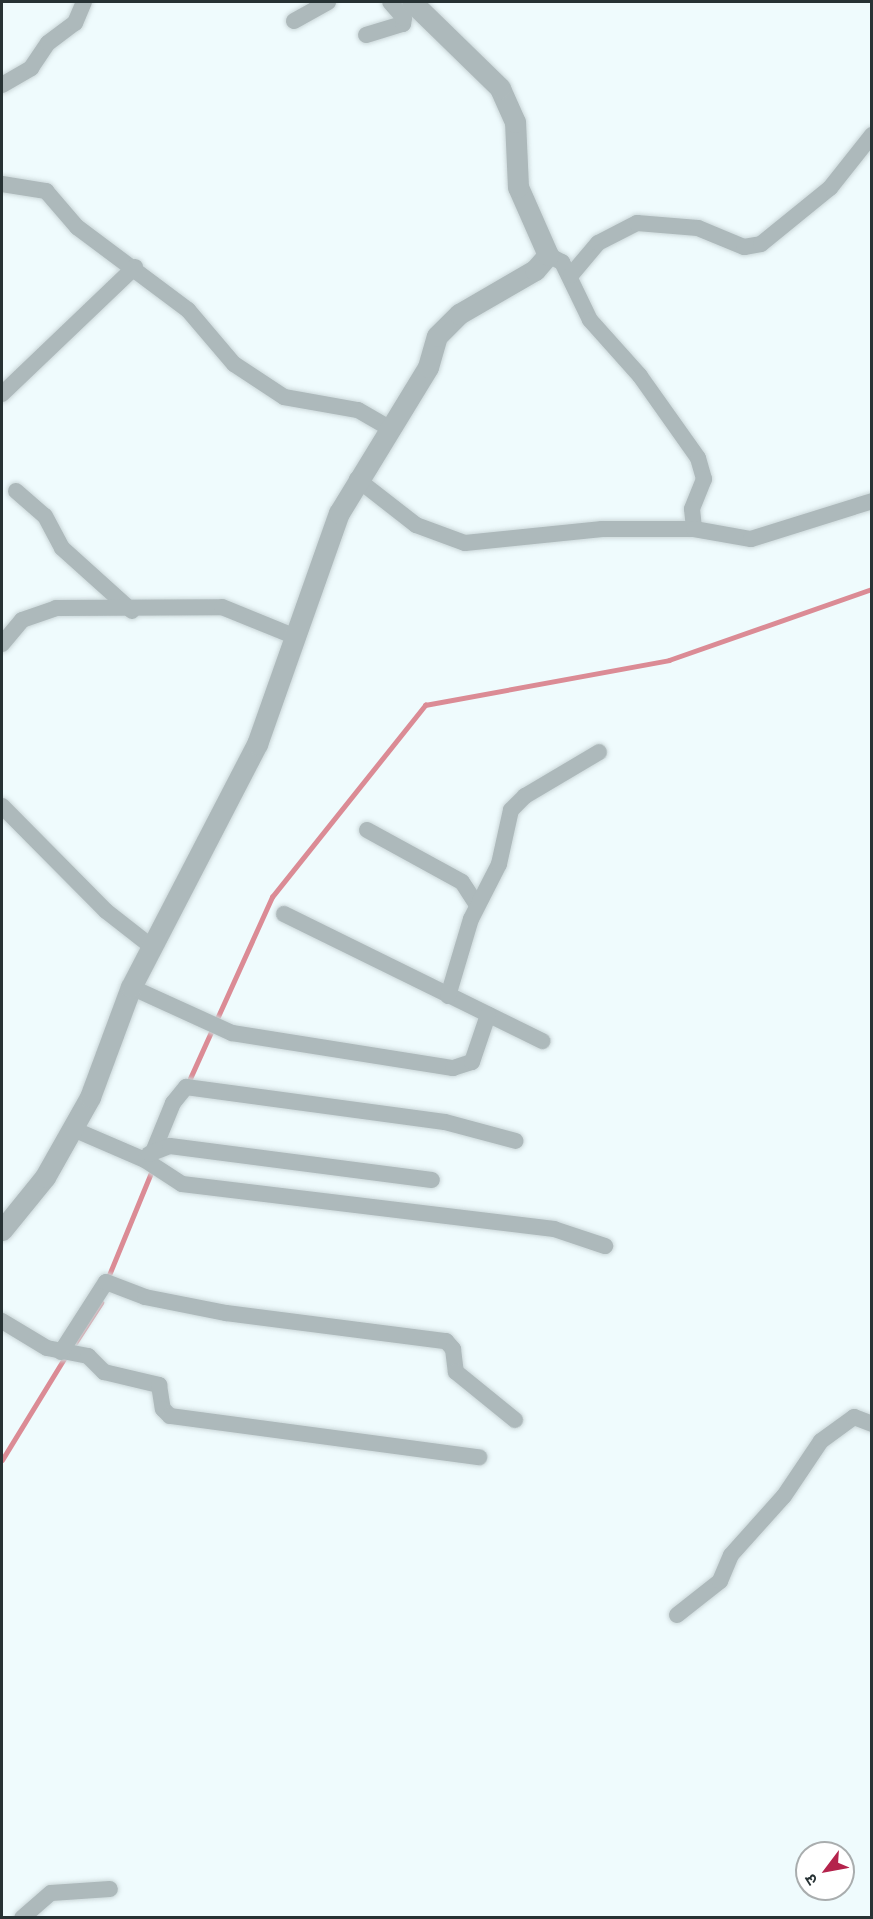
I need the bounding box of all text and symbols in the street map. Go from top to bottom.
north arrow [795,1841,855,1901]
text: उ [800,1870,822,1889]

